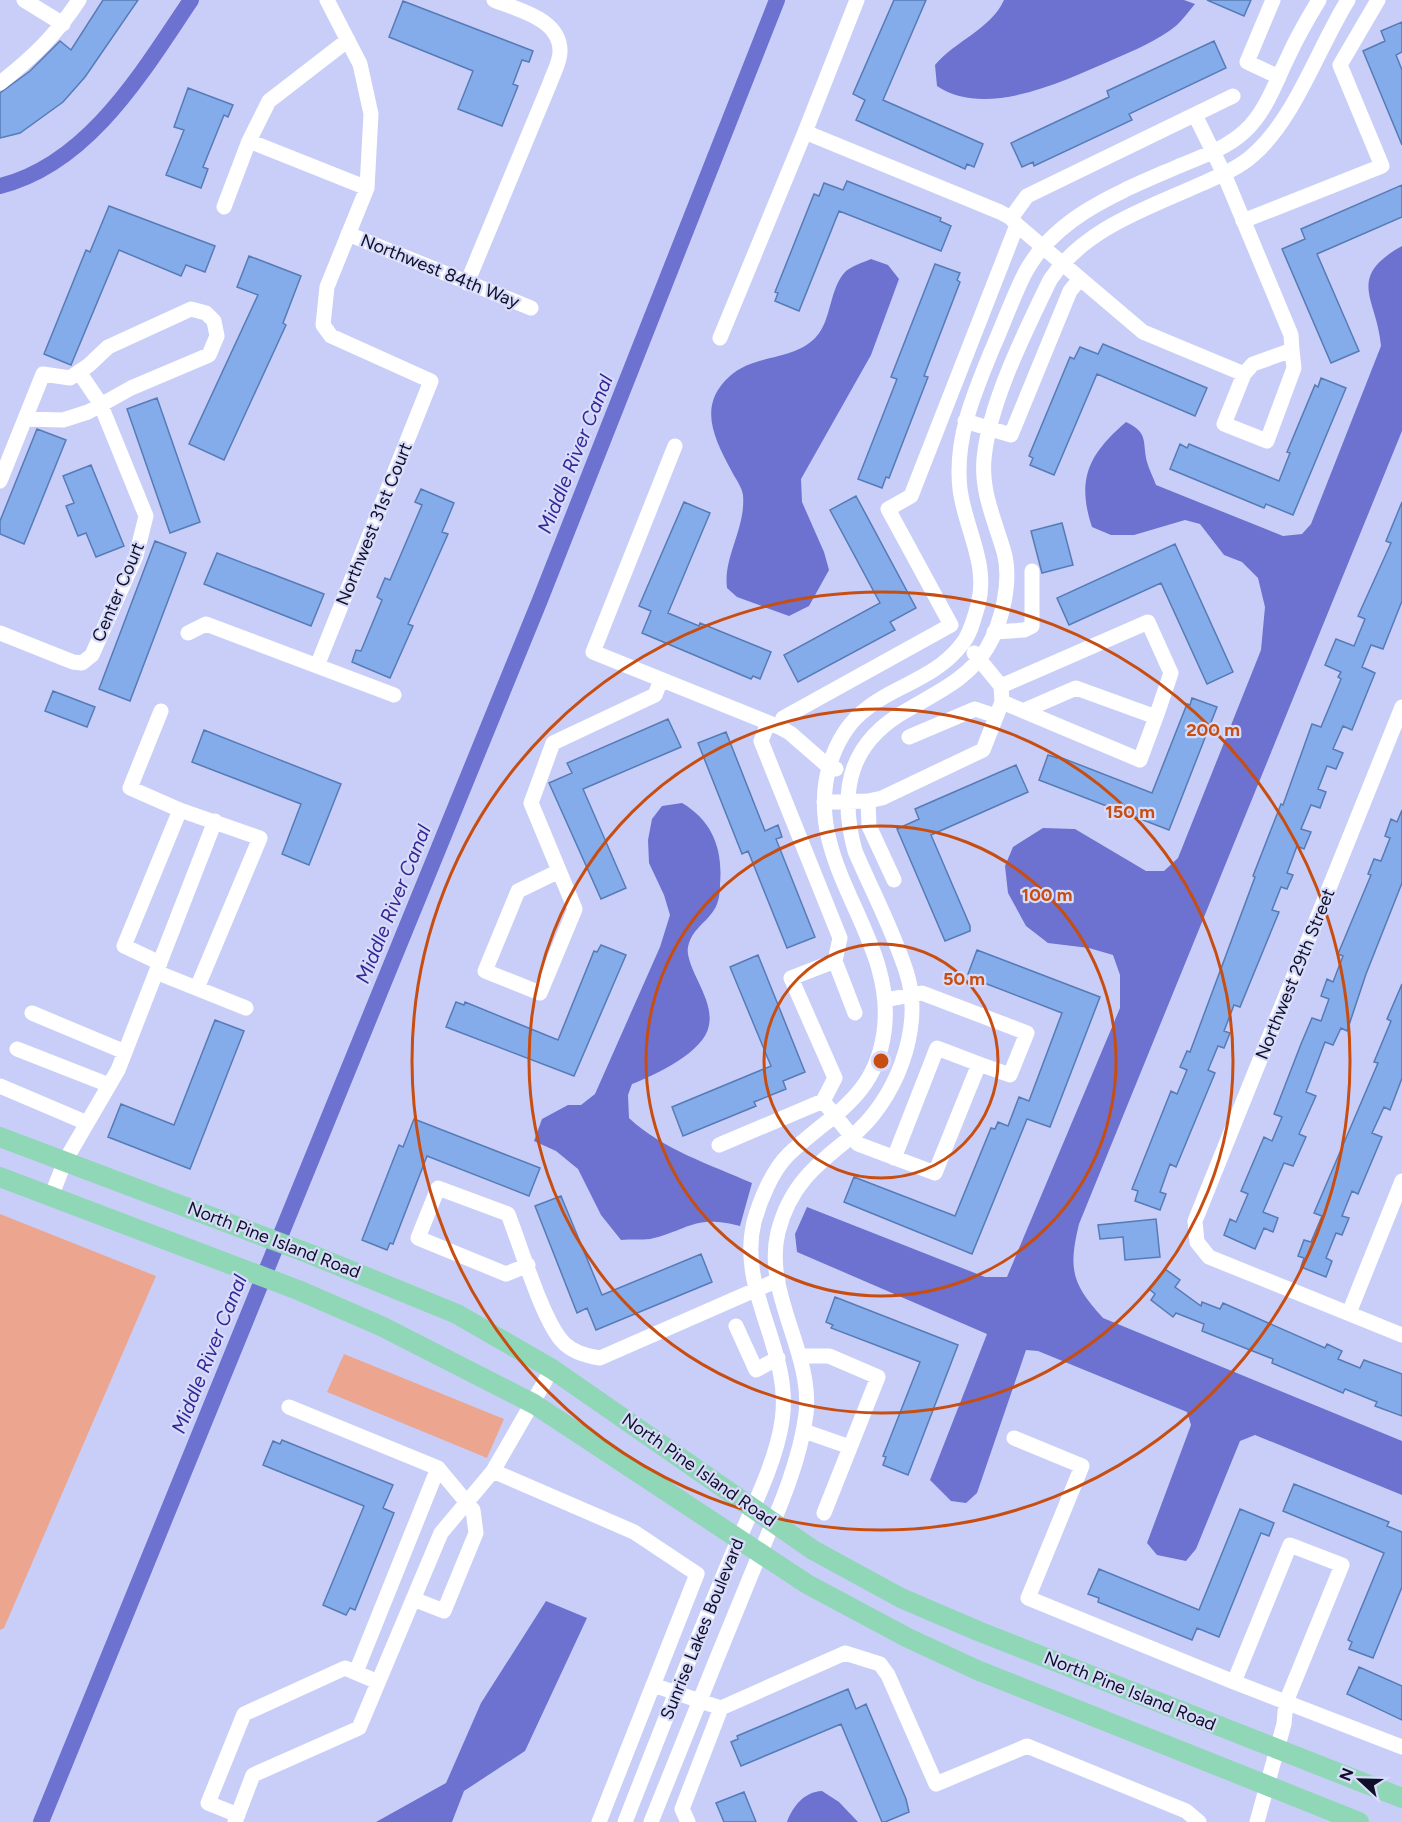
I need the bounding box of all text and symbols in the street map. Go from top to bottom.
street label: Northwest 84th Way [357,229,523,313]
water label: Middle River Canal [532,371,618,537]
street label: Northwest 31st Court [331,439,417,609]
street label: Center Court [87,539,149,645]
text: 200 m [1186,719,1240,741]
text: 150 m [1105,801,1155,823]
water label: Middle River Canal [350,821,436,987]
text: 100 m [1022,884,1072,906]
street label: Northwest 29th Street [1251,885,1339,1063]
text: 50 m [943,968,985,990]
centre of rings [871,1051,891,1071]
street label: North Pine Island Road [184,1197,364,1283]
water label: Middle River Canal [166,1271,252,1437]
street label: North Pine Island Road [618,1408,780,1532]
street label: Sunrise Lakes Boulevard [656,1535,748,1723]
street label: North Pine Island Road [1041,1646,1219,1736]
north arrow [1330,1750,1390,1810]
text: N [1335,1765,1358,1784]

